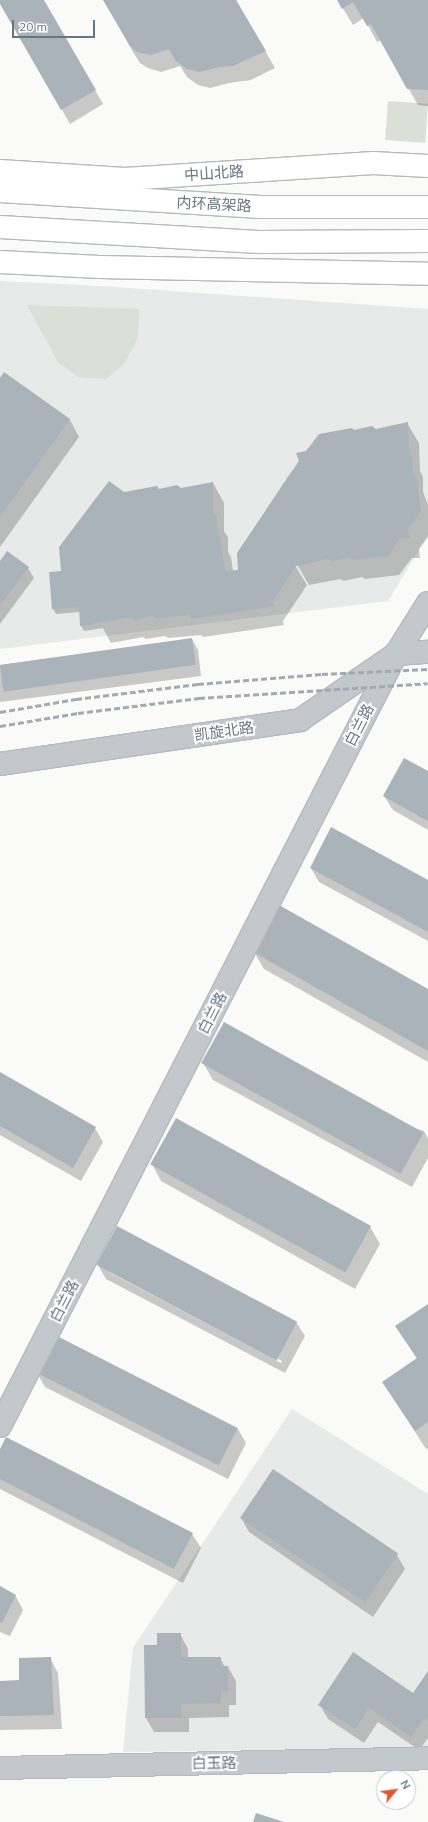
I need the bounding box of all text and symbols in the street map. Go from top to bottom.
scale bar [14,12,97,38]
text: 20 m [19,19,47,34]
street label: 中山北路 [183,162,245,184]
street label: 内环高架路 [176,193,252,215]
street label: 白兰路 [341,701,377,749]
street label: 凯旋北路 [193,718,255,744]
street label: 白兰路 [194,989,230,1037]
street label: 白兰路 [46,1277,82,1325]
street label: 白玉路 [191,1754,237,1772]
north arrow [376,1770,416,1810]
text: N [397,1778,414,1792]

